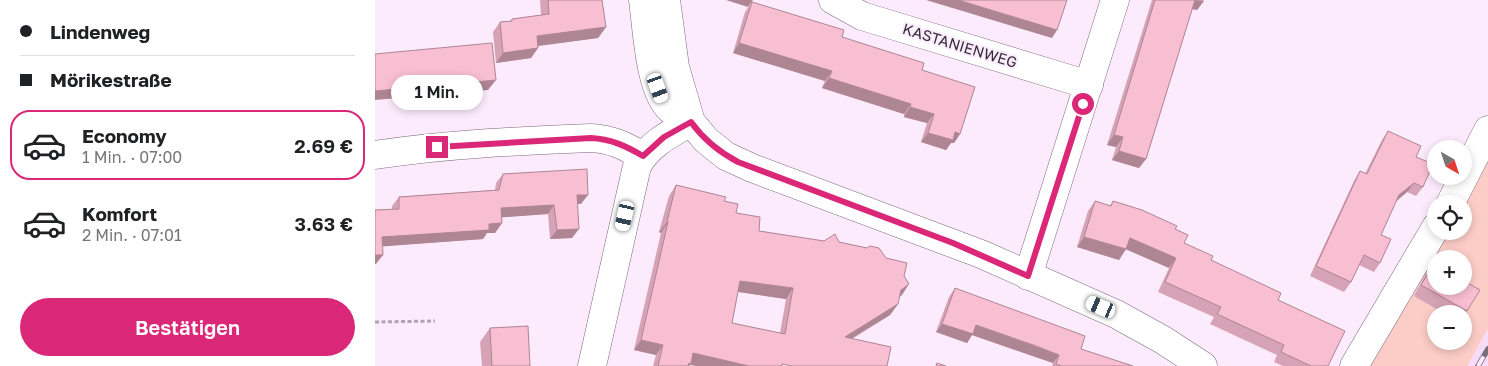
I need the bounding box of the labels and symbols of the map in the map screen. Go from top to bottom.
street label: KASTANIENWEG [901,19,1019,71]
car [645,71,670,105]
callout: 1 Min. [391,74,483,110]
route start [1072,93,1094,115]
route end [426,136,448,158]
north arrow [1427,140,1473,185]
car [614,200,635,232]
car [1084,294,1117,320]

